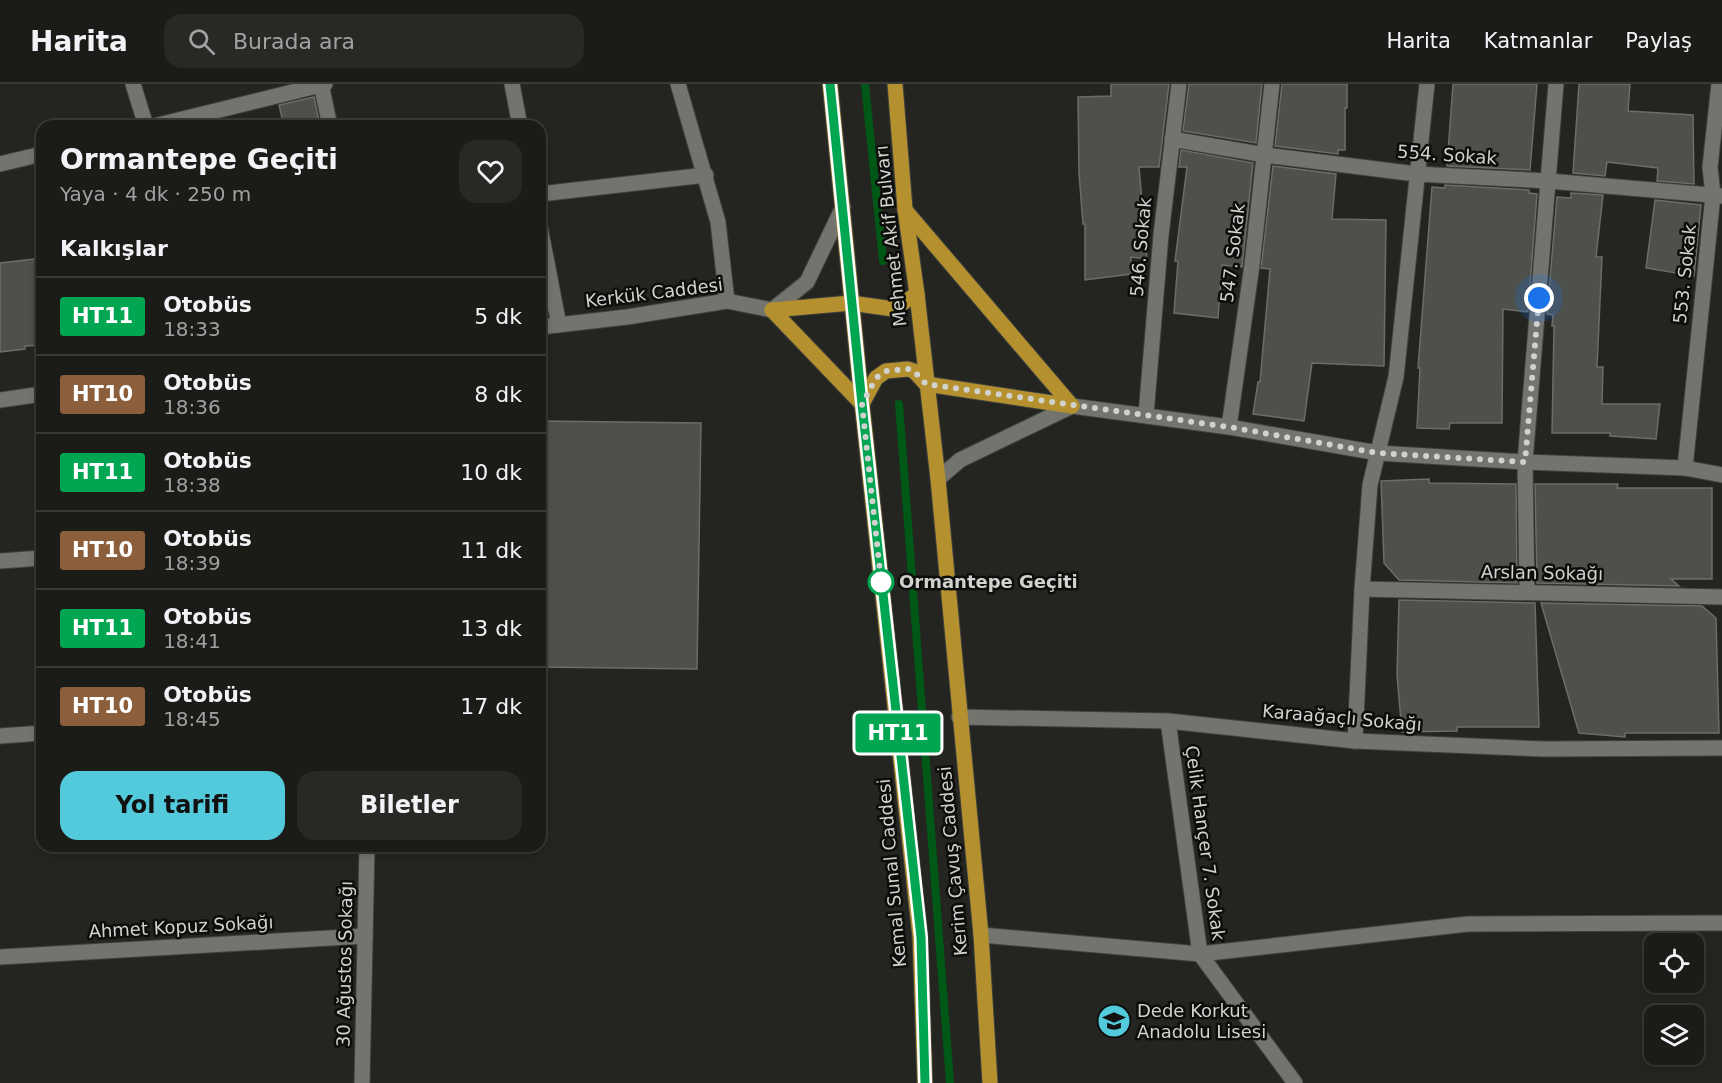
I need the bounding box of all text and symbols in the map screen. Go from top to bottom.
search box [164,14,584,68]
text: Harita [30,25,128,58]
icon: search [185,25,218,58]
text: Burada ara [233,29,355,54]
text: Harita [1387,29,1451,53]
text: Katmanlar [1484,29,1592,53]
text: Paylaş [1625,29,1692,53]
button: heart [459,140,522,203]
street label: 554. Sokak [1397,141,1498,168]
text: Ormantepe Geçiti [60,143,338,176]
street label: Mehmet Akif Bulvarı [871,144,910,328]
text: Yaya · 4 dk · 250 m [60,182,251,206]
street label: 546. Sokak [1126,196,1155,298]
street label: 547. Sokak [1216,202,1249,304]
street label: 553. Sokak [1669,223,1700,325]
text: Kalkışlar [60,236,168,261]
street label: Kerkük Caddesi [584,274,724,311]
your location [1524,283,1554,313]
text: Otobüs [163,292,252,317]
text: HT11 [72,304,133,328]
text: 5 dk [474,304,522,329]
text: 18:33 [163,317,221,341]
text: Otobüs [163,370,252,395]
text: HT10 [72,382,133,406]
text: 8 dk [474,382,522,407]
text: 18:36 [163,395,221,419]
text: Otobüs [163,448,252,473]
text: HT11 [72,460,133,484]
text: 10 dk [460,460,522,485]
text: 18:38 [163,473,221,497]
text: Otobüs [163,526,252,551]
text: HT10 [72,538,133,562]
text: 11 dk [460,538,522,563]
text: 18:39 [163,551,221,575]
street label: Arslan Sokağı [1481,561,1603,584]
marker: Ormantepe Geçiti [868,569,894,595]
place label: Ormantepe Geçiti [899,571,1078,592]
text: Otobüs [163,604,252,629]
text: HT11 [72,616,133,640]
text: 13 dk [460,616,522,641]
text: 18:41 [163,629,221,653]
text: Otobüs [163,682,252,707]
text: HT10 [72,694,133,718]
text: 17 dk [460,694,522,719]
street label: Karaağaçlı Sokağı [1261,700,1423,735]
text: 18:45 [163,707,221,731]
line badge: HT11 [856,714,940,752]
text: HT11 [867,721,929,745]
street label: Çelik Hançer 7. Sokak [1181,744,1230,942]
street label: Kerim Çavuş Caddesi [934,765,971,957]
button: Yol tarifi [60,771,285,840]
button: Biletler [297,771,522,840]
street label: Kemal Sunal Caddesi [873,778,910,968]
street label: 30 Ağustos Sokağı [333,881,356,1047]
street label: Ahmet Kopuz Sokağı [88,911,274,942]
map controls [1644,933,1704,1065]
button: locate [1644,933,1704,993]
place label: Dede Korkut Anadolu Lisesi [1137,1000,1266,1042]
school or university icon: Dede Korkut Anadolu Lisesi [1096,1003,1132,1039]
button: layers [1644,1005,1704,1065]

